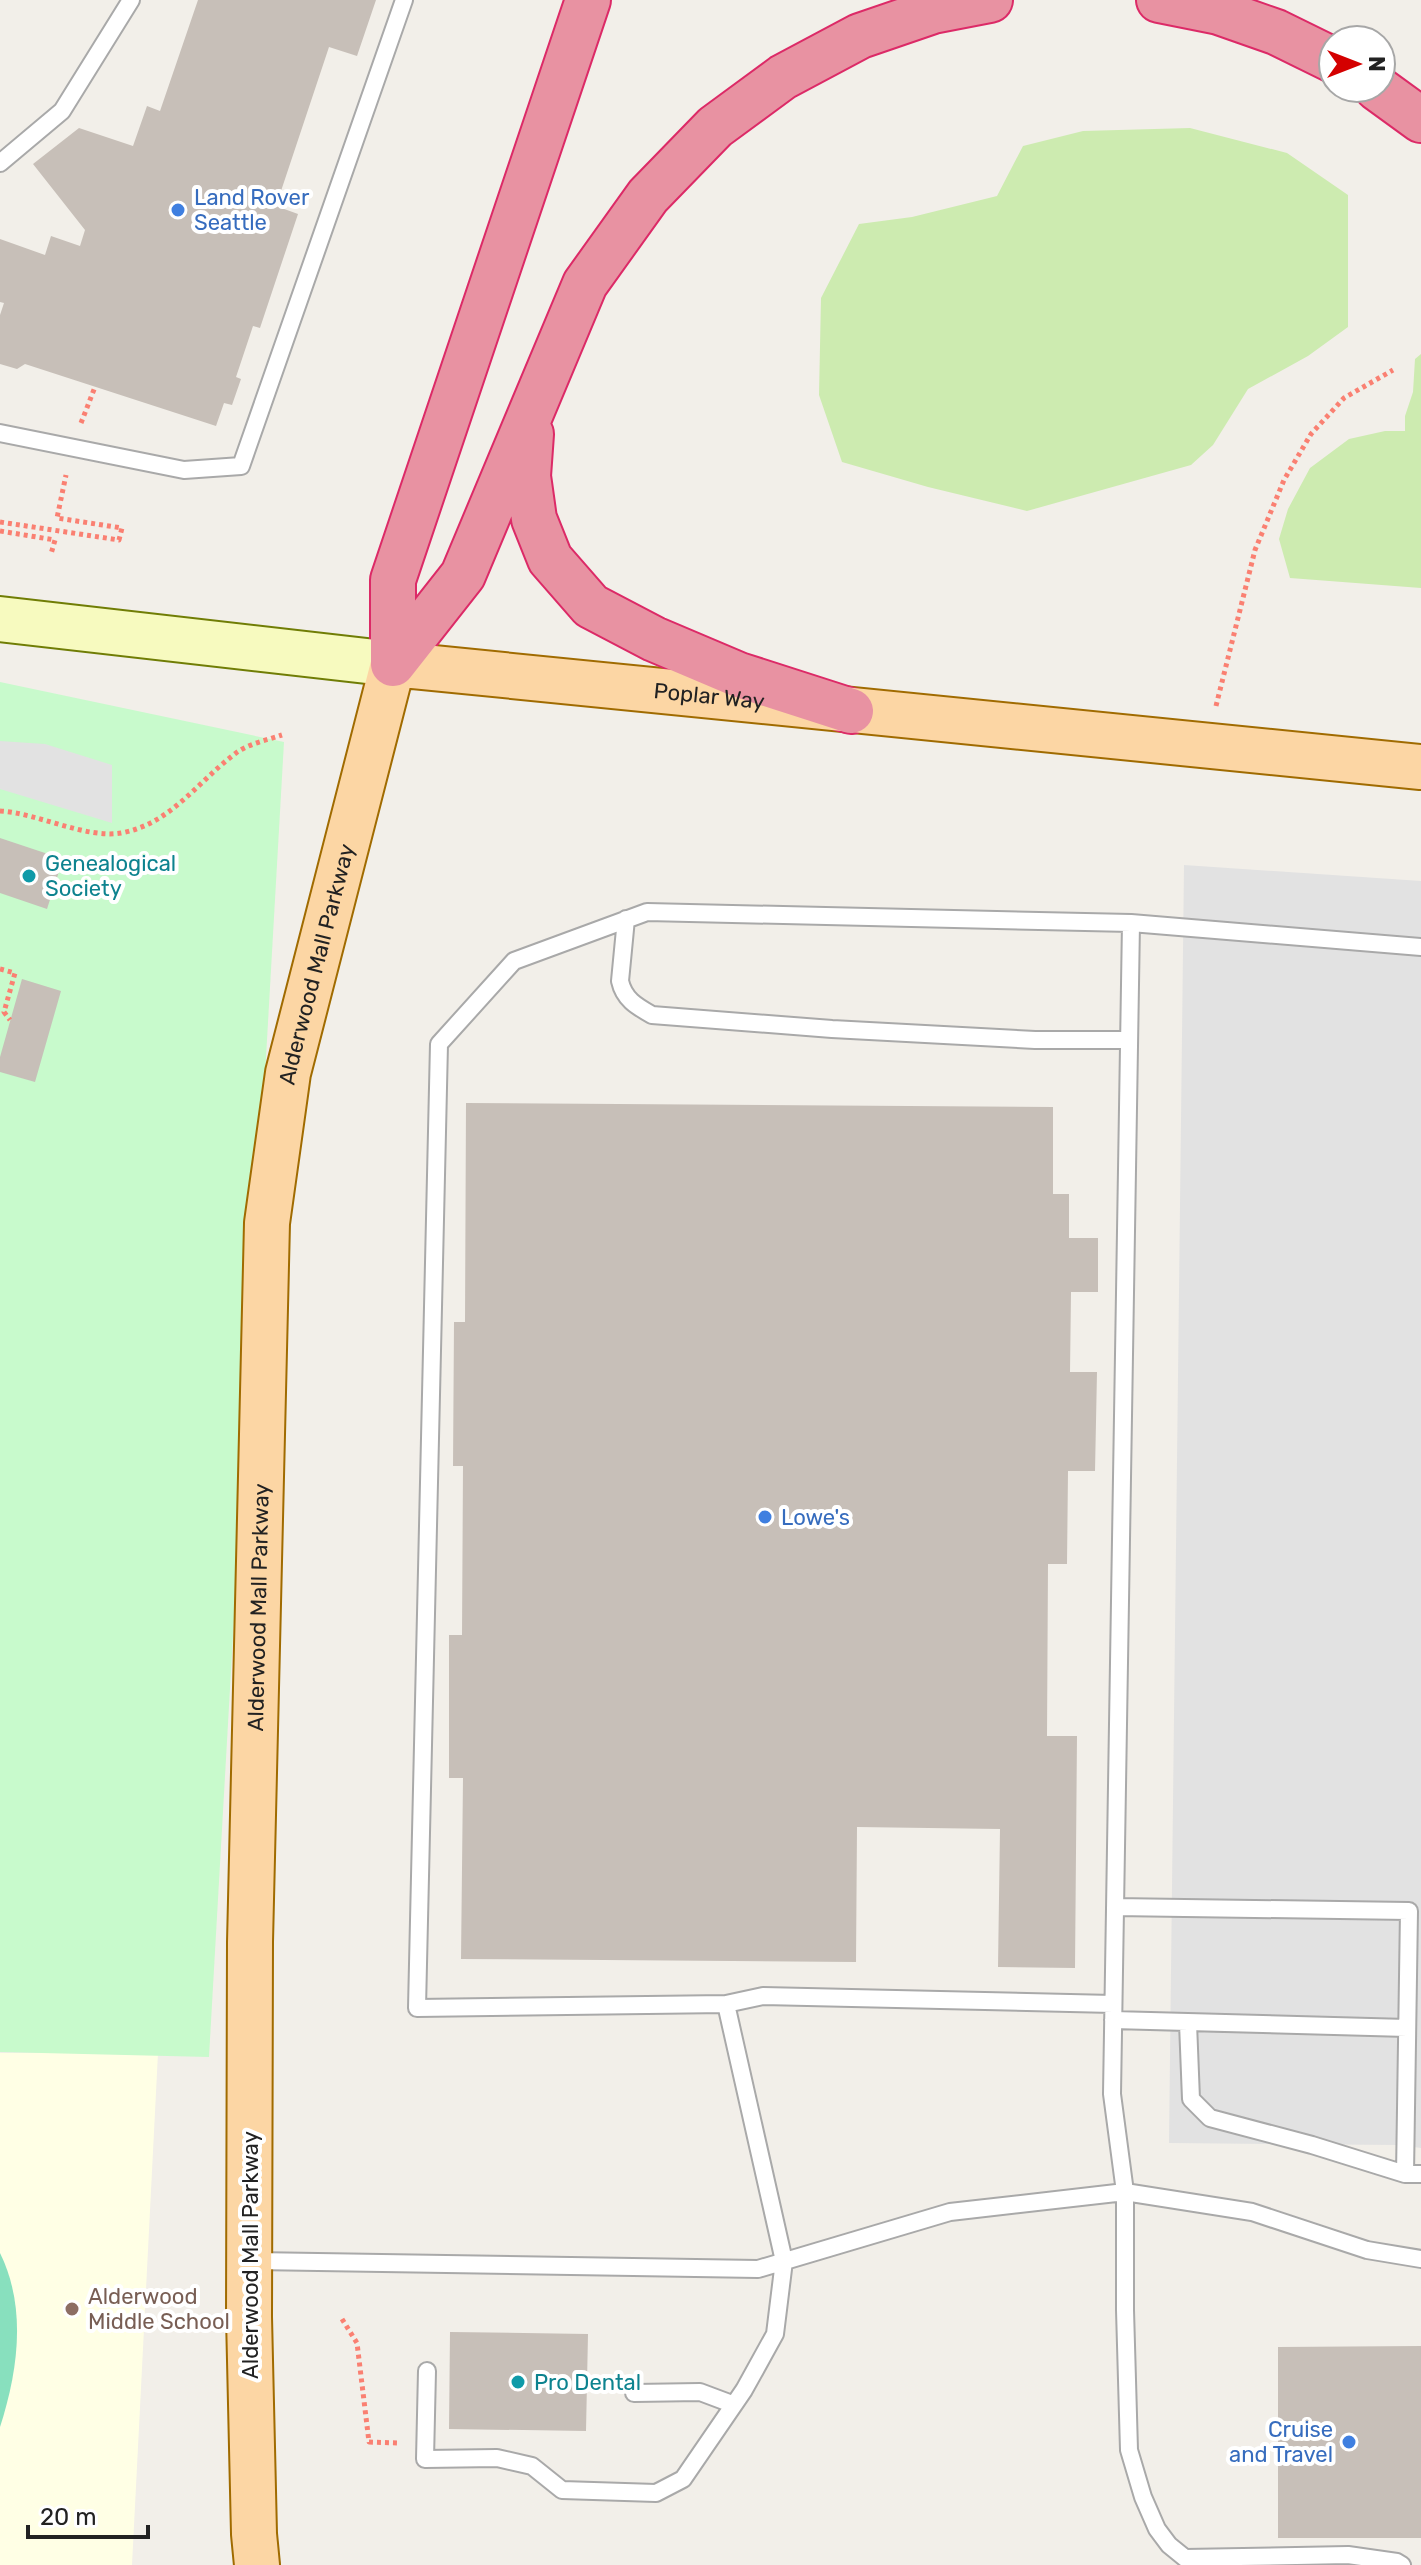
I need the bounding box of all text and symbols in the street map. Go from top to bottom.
north arrow [1317,24,1397,104]
text: N [1363,56,1390,72]
place label: Land Rover Seattle [194,184,310,236]
marker: Land Rover Seattle [169,201,187,219]
street label: Poplar Way [652,677,766,715]
street label: Alderwood Mall Parkway [273,841,360,1087]
place label: Genealogical Society [45,850,176,902]
marker: Genealogical Society [20,867,38,885]
street label: Alderwood Mall Parkway [242,1483,275,1732]
place label: Lowe's [781,1504,850,1531]
marker: Lowe's [756,1508,774,1526]
street label: Alderwood Mall Parkway [237,2131,264,2379]
place label: Alderwood Middle School [88,2283,230,2335]
marker: Alderwood Middle School [63,2300,81,2318]
place label: Pro Dental [534,2369,641,2396]
marker: Pro Dental [509,2373,527,2391]
place label: Cruise and Travel [1229,2416,1333,2468]
marker: Cruise and Travel [1340,2433,1358,2451]
scale bar [28,2489,148,2539]
text: 20 m [40,2503,97,2531]

